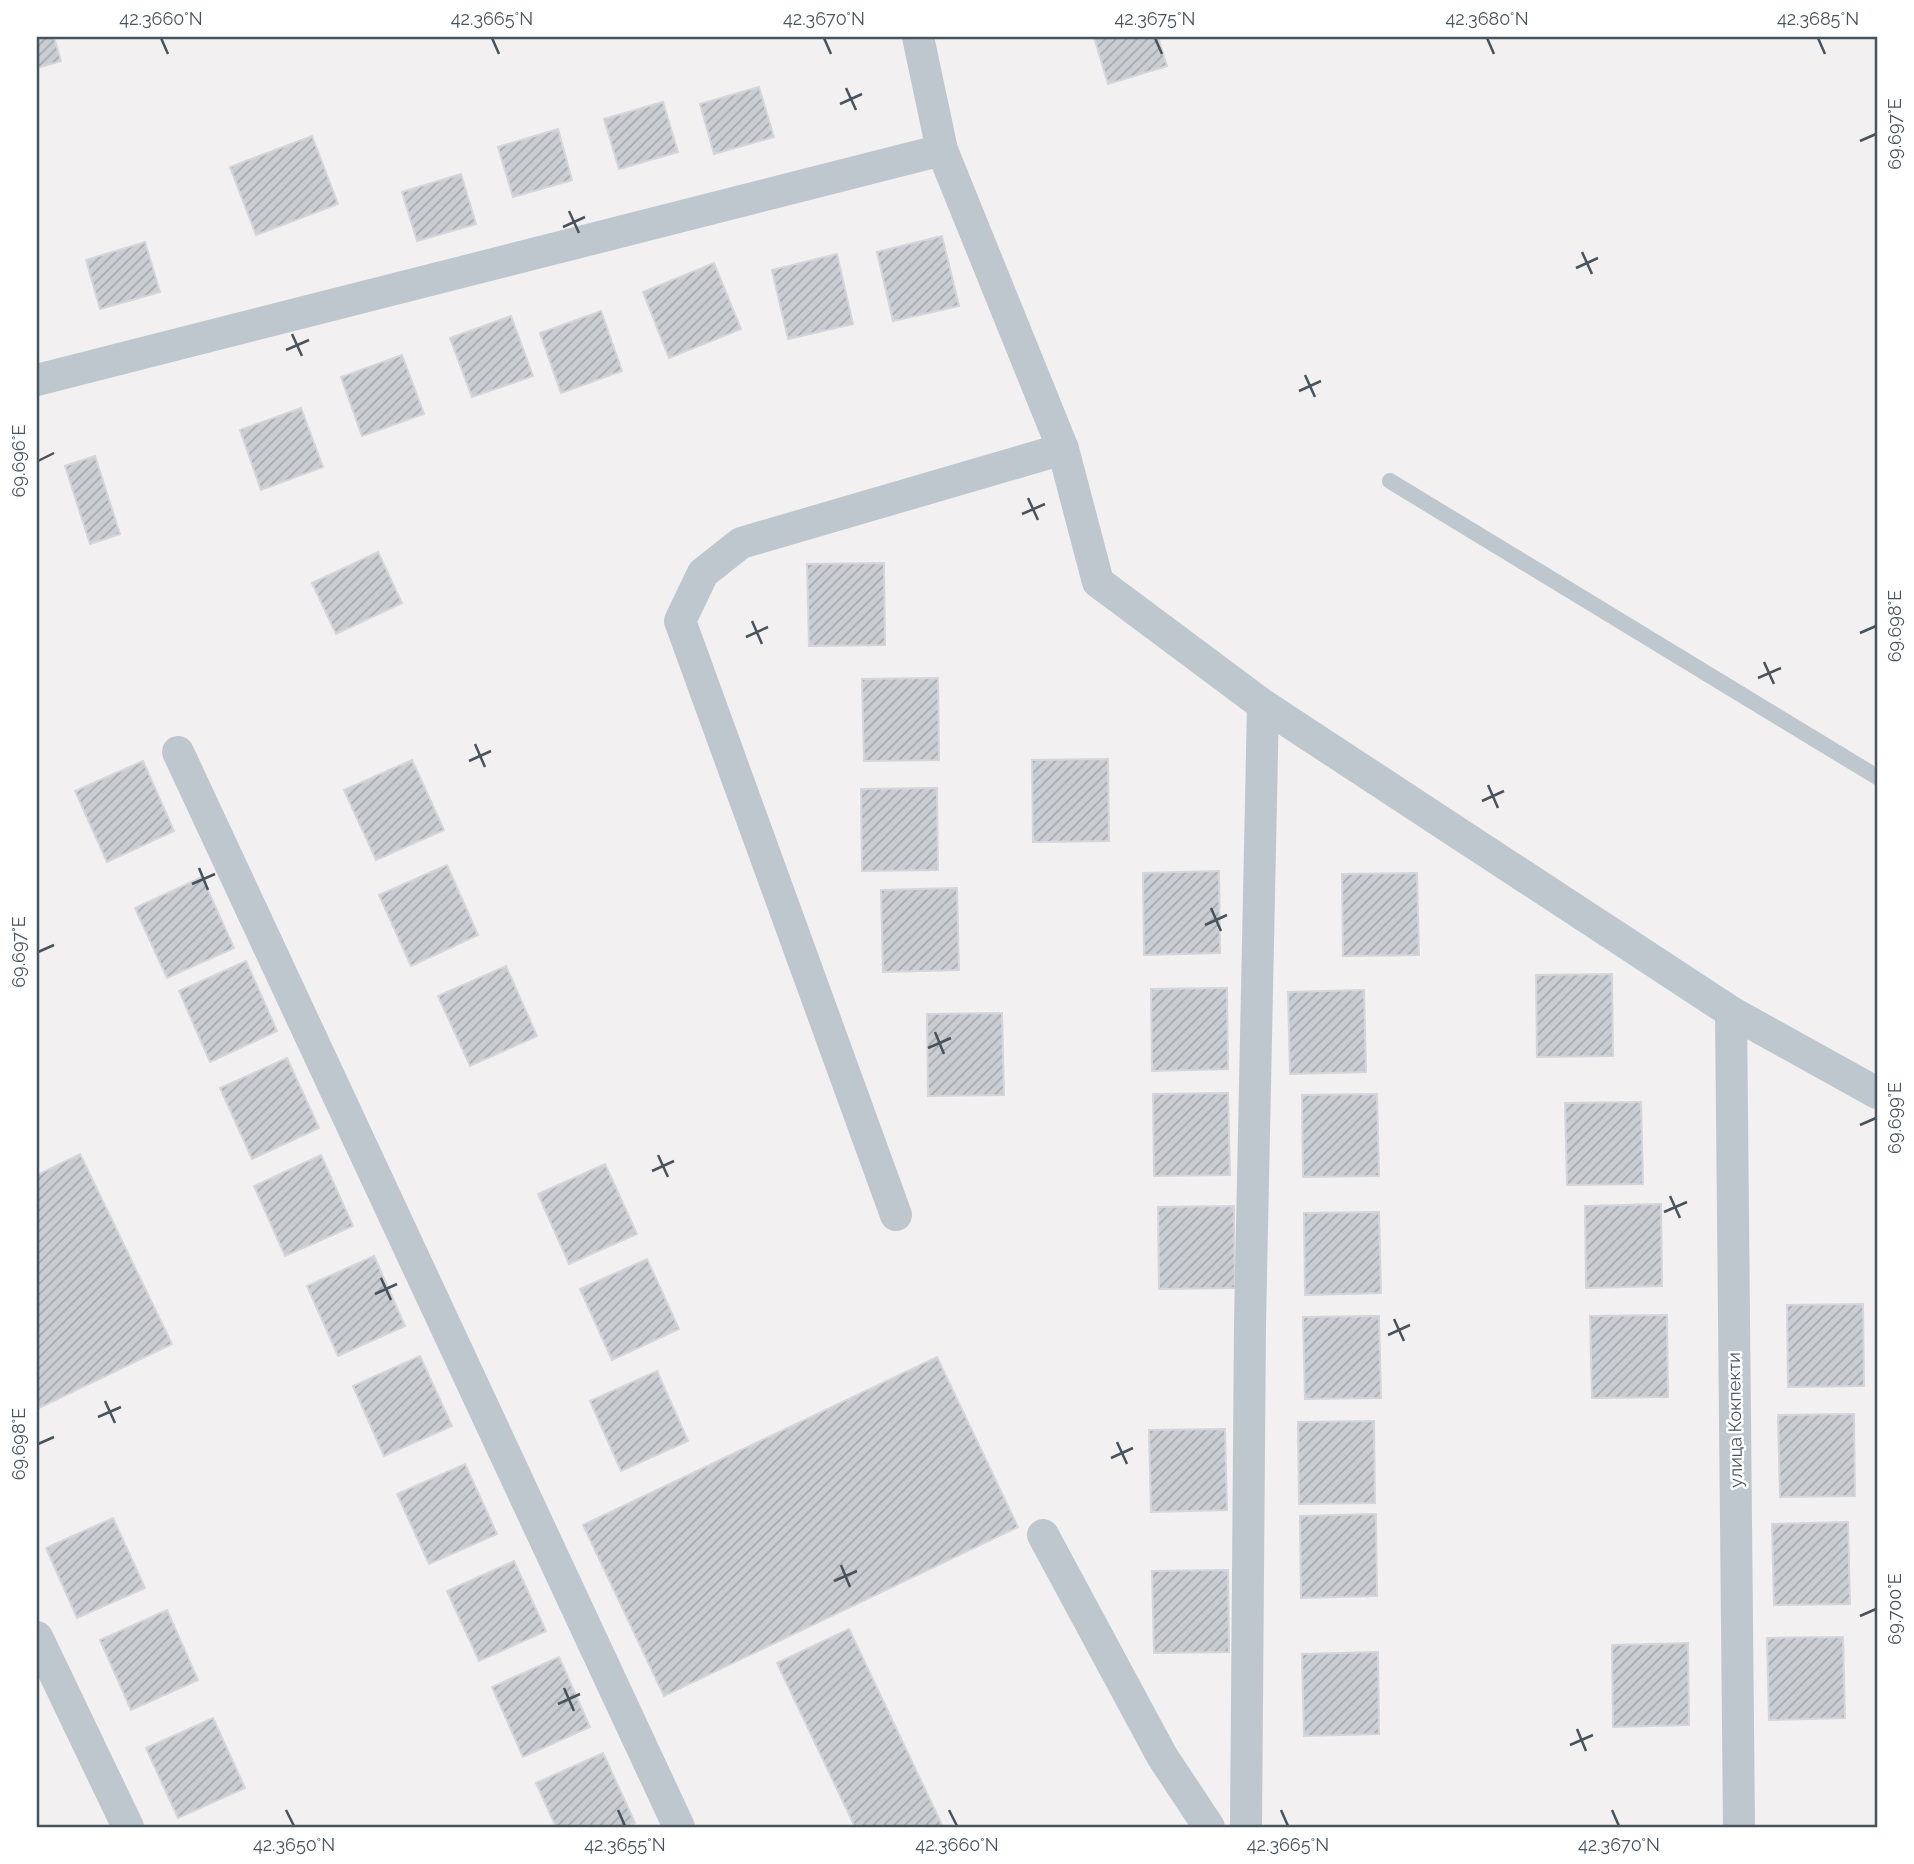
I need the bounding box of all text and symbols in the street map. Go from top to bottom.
text: 42.3660°N [119,8,203,29]
text: 42.3665°N [451,8,533,29]
text: 42.3670°N [783,8,865,29]
text: 42.3675°N [1115,8,1195,29]
text: 42.3680°N [1445,8,1529,29]
text: 42.3685°N [1777,8,1859,29]
text: 69.697°E [1884,98,1905,170]
text: 69.696°E [8,425,29,497]
text: 69.698°E [1884,590,1905,662]
text: 69.697°E [8,916,29,988]
text: 69.699°E [1884,1082,1905,1154]
street label: улица Кокпекти [1723,1352,1746,1488]
text: 69.698°E [8,1408,29,1480]
text: 69.700°E [1884,1573,1905,1645]
text: 42.3650°N [253,1834,335,1855]
text: 42.3655°N [584,1834,666,1855]
text: 42.3660°N [915,1834,999,1855]
text: 42.3665°N [1247,1834,1329,1855]
text: 42.3670°N [1578,1834,1660,1855]

